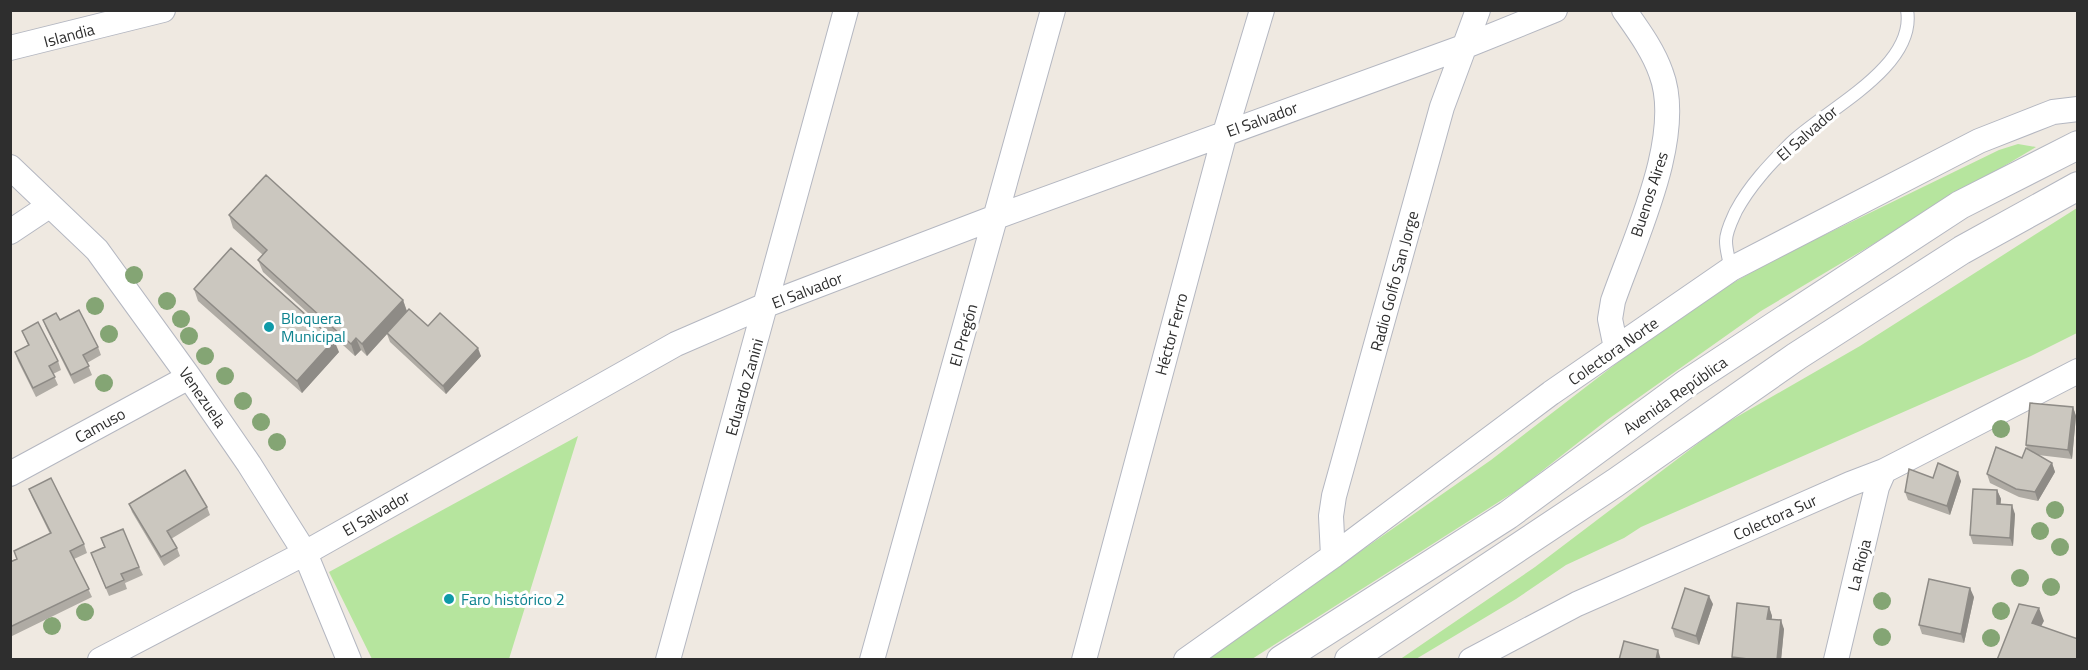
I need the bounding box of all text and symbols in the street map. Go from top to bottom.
street label: Islandia [41,17,97,53]
street label: El Salvador [1223,95,1302,143]
street label: El Salvador [1771,99,1843,166]
street label: Buenos Aires [1624,148,1674,240]
street label: Radio Golfo San Jorge [1364,208,1424,354]
street label: El Salvador [768,265,846,315]
street label: Héctor Ferro [1148,290,1194,378]
street label: El Pregón [943,301,983,369]
place label: Bloquera Municipal [281,306,346,348]
street label: Colectora Norte [1563,311,1663,391]
marker: Bloquera Municipal [262,320,276,334]
street label: Eduardo Zanini [719,336,769,438]
street label: Avenida República [1618,350,1732,440]
street label: Venezuela [173,362,233,432]
street label: Camuso [70,401,130,449]
street label: El Salvador [338,484,415,542]
street label: Colectora Sur [1729,488,1821,546]
street label: La Rioja [1841,537,1877,593]
place label: Faro histórico 2 [461,587,565,611]
marker: Faro histórico 2 [442,592,456,606]

